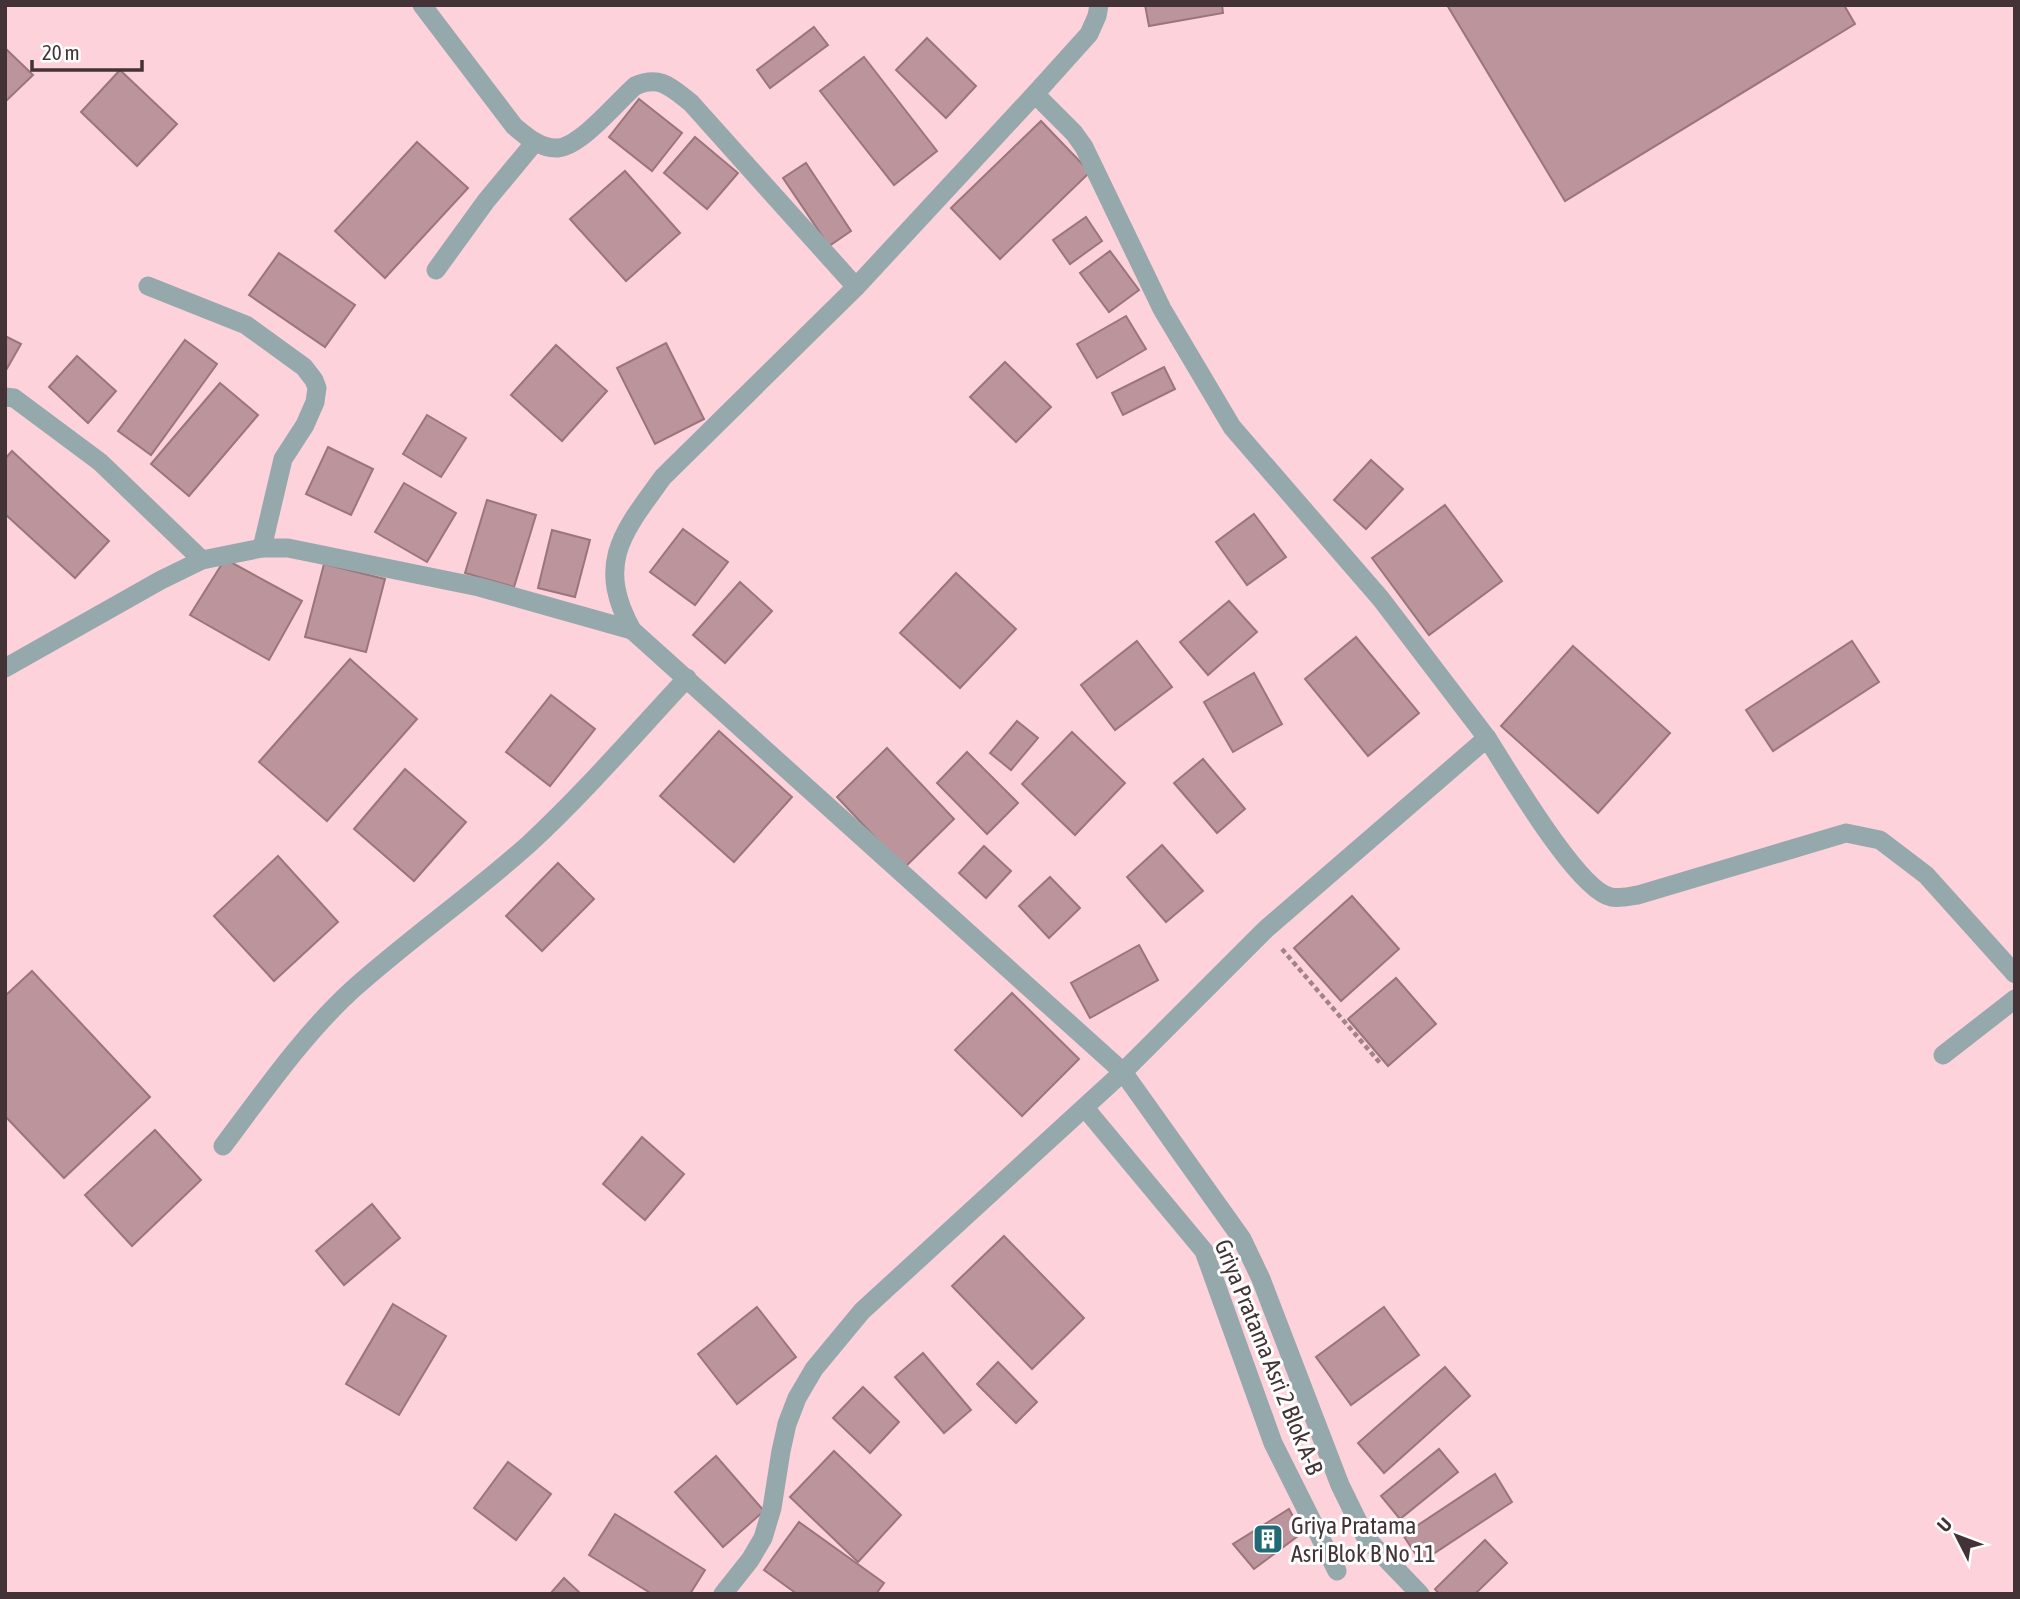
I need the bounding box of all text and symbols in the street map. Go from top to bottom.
scale bar [32,28,142,72]
text: 20 m [42,40,80,64]
street label: Griya Pratama Asri 2 Blok A-B [1209,1235,1329,1479]
north arrow [1922,1501,1992,1571]
place label: Griya Pratama Asri Blok B No 11 [1291,1512,1436,1567]
text: U [1932,1513,1956,1536]
building icon: Griya Pratama Asri Blok B No 11 [1251,1522,1285,1556]

